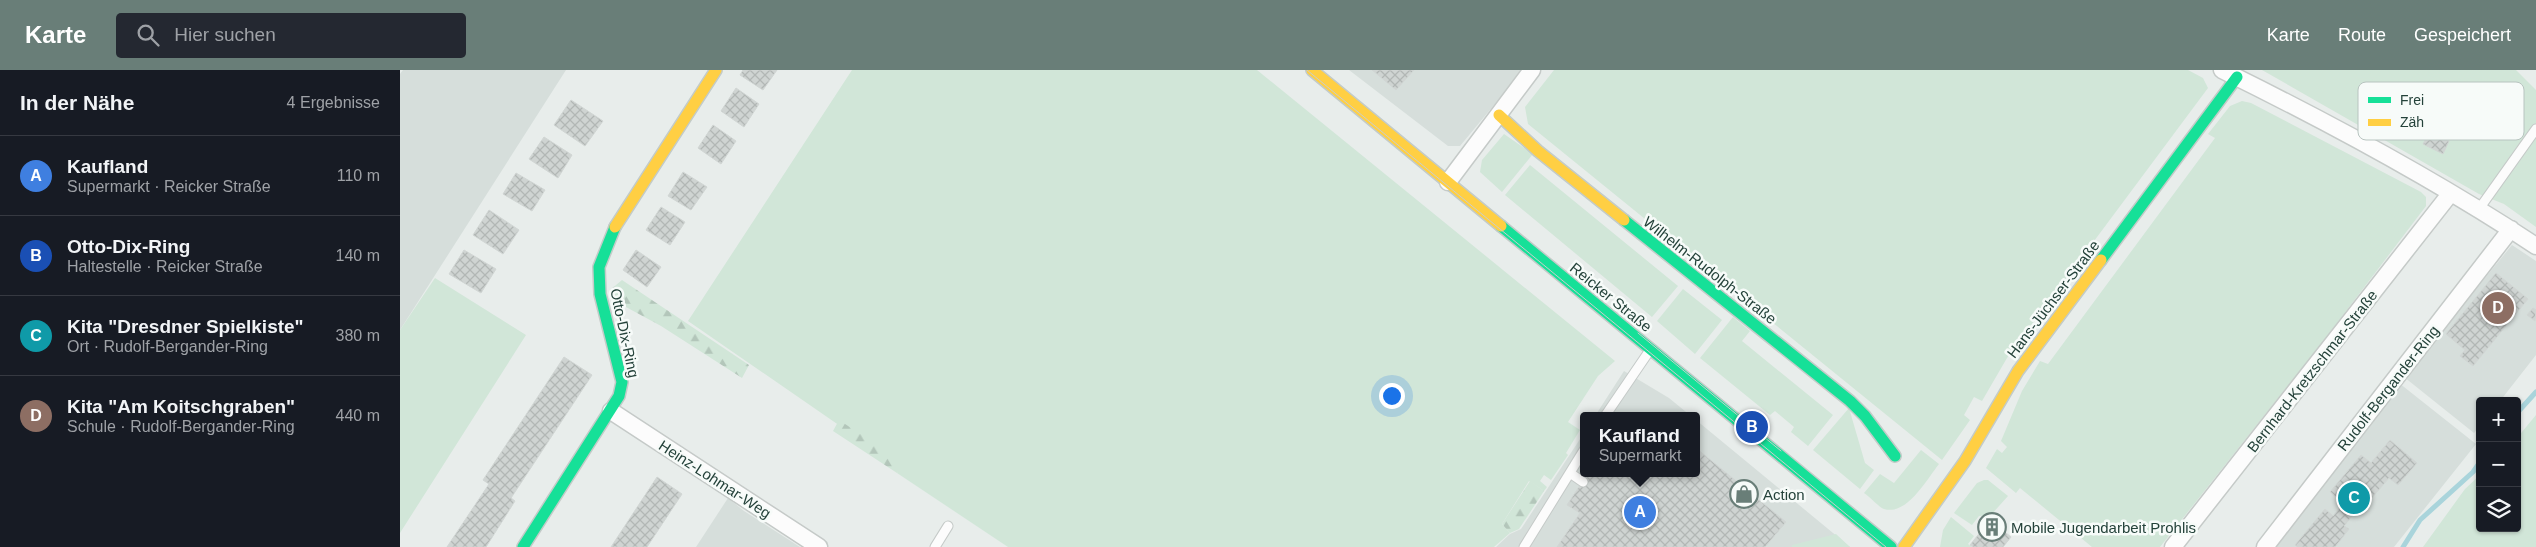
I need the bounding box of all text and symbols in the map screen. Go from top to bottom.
search box [116,13,466,58]
text: Karte [25,21,86,48]
icon: search [134,21,162,49]
text: Hier suchen [174,24,276,45]
text: Karte [2267,25,2310,45]
text: Route [2338,25,2386,45]
text: Gespeichert [2414,25,2511,45]
legend [2358,82,2524,140]
text: In der Nähe [20,91,134,114]
text: Frei [2400,92,2424,108]
text: 4 Ergebnisse [287,94,380,111]
text: Zäh [2400,114,2424,130]
text: Kaufland [67,156,148,177]
text: A [30,167,42,184]
text: 110 m [337,167,380,184]
text: Supermarkt · Reicker Straße [67,178,271,195]
street label: Wilhelm-Rudolph-Straße [1640,213,1780,327]
text: Otto-Dix-Ring [67,236,190,257]
street label: Hans-Jüchser-Straße [2003,237,2103,361]
text: B [30,247,42,264]
text: 140 m [336,247,380,264]
text: Haltestelle · Reicker Straße [67,258,263,275]
street label: Reicker Straße [1567,259,1655,335]
street label: Otto-Dix-Ring [607,287,643,379]
street label: Bernhard-Kretzschmar-Straße [2243,287,2381,455]
pin: D [2482,289,2514,327]
text: Kita "Dresdner Spielkiste" [67,316,304,337]
street label: Rudolf-Bergander-Ring [2334,322,2442,454]
text: C [30,327,42,344]
text: 380 m [336,327,380,344]
text: Ort · Rudolf-Bergander-Ring [67,338,268,355]
your location [1379,383,1405,409]
text: Kita "Am Koitschgraben" [67,396,295,417]
map controls [2476,397,2521,532]
button: + [2476,397,2521,442]
text: D [30,407,42,424]
text: 440 m [336,407,380,424]
pin: B [1736,408,1768,446]
popup [1580,412,1700,477]
text: Schule · Rudolf-Bergander-Ring [67,418,295,435]
text: Kaufland [1599,425,1680,446]
street label: Heinz-Lohmar-Weg [656,437,774,521]
button: − [2476,442,2521,487]
text: Supermarkt [1599,447,1681,464]
shop icon: Action [1729,479,1759,509]
pin: C [2338,479,2370,517]
place label: Action [1763,486,1805,503]
button: layers [2476,487,2521,532]
pin: A [1624,493,1656,531]
building icon: Mobile Jugendarbeit Prohlis [1977,512,2007,542]
place label: Mobile Jugendarbeit Prohlis [2011,519,2196,536]

